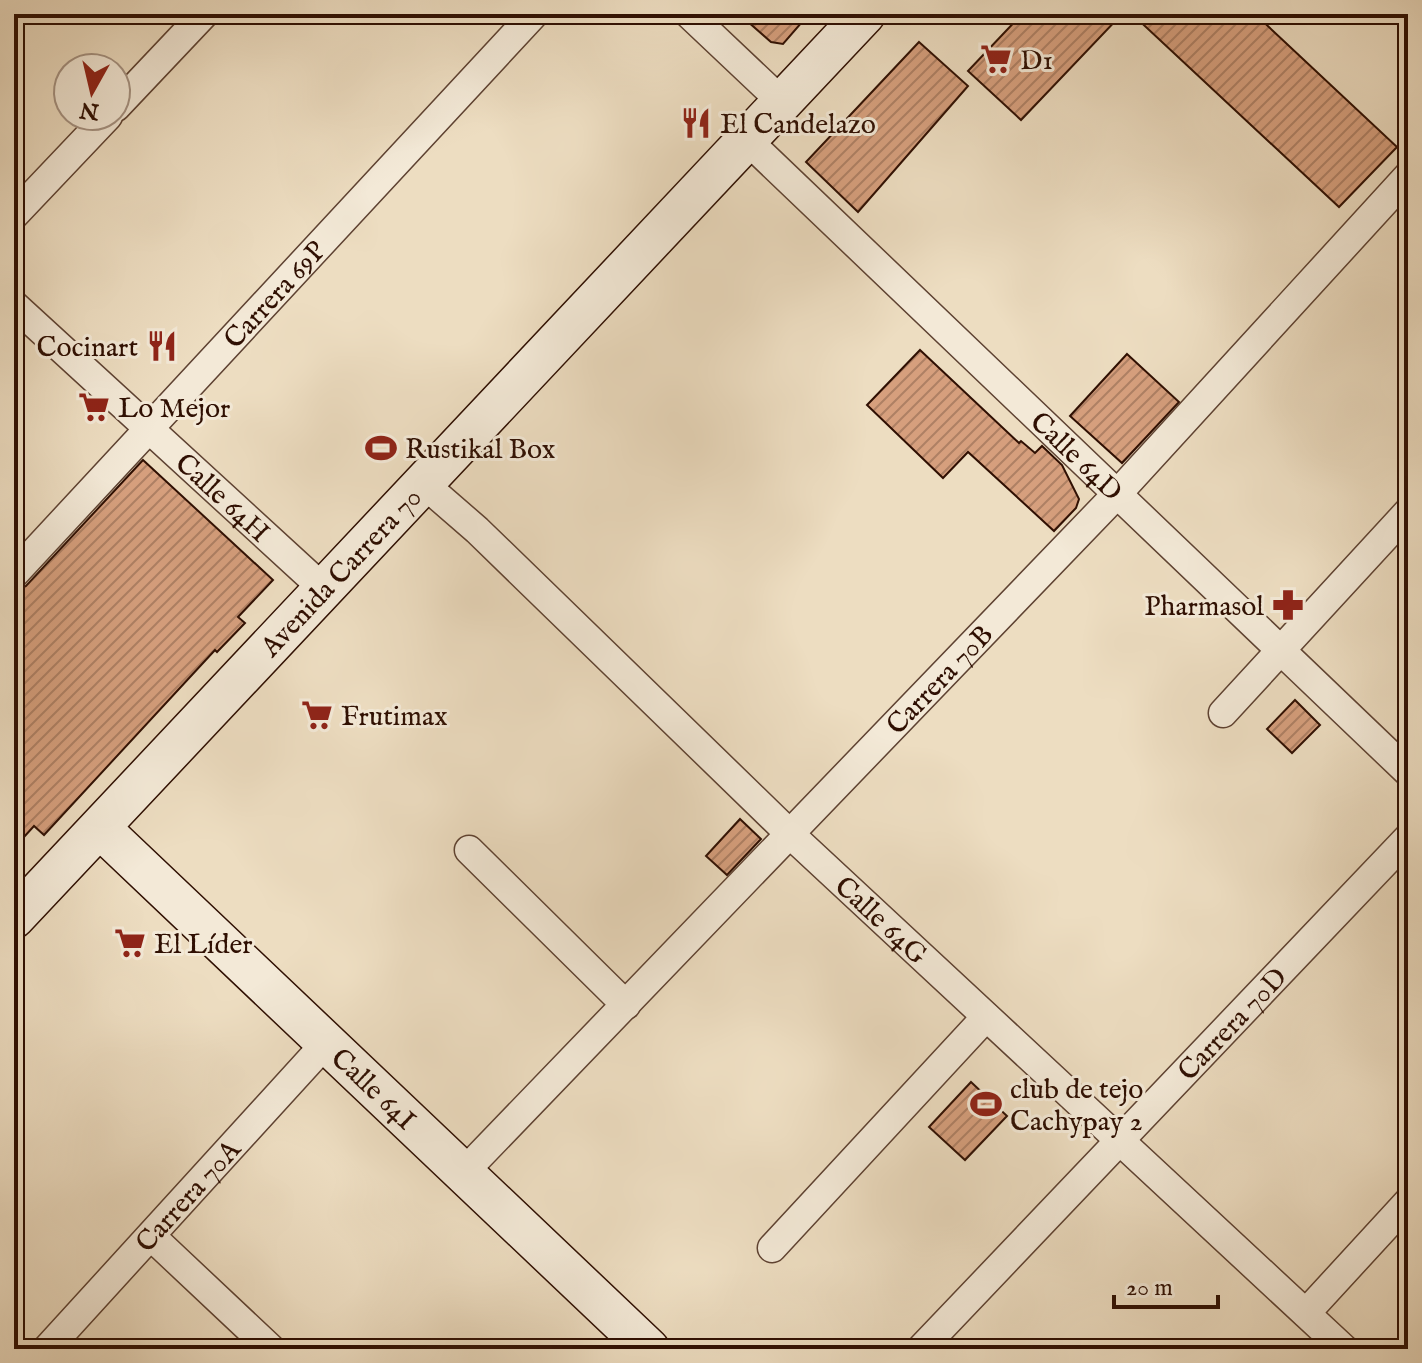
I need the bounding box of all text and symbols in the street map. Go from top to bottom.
supermarket icon: D1 [979,42,1013,76]
place label: D1 [1020,44,1053,79]
north arrow [52,52,132,132]
text: N [78,95,102,125]
restaurant icon: El Candelazo [679,106,713,140]
place label: El Candelazo [720,108,876,143]
street label: Carrera 69P [217,235,334,357]
restaurant icon: Cocinart [145,329,179,363]
place label: Cocinart [36,331,138,366]
supermarket icon: Lo Mejor [77,390,111,424]
place label: Lo Mejor [118,392,230,427]
street label: Calle 64D [1022,405,1129,509]
sports icon: Rustikal Box [364,431,398,465]
place label: Rustikal Box [405,433,556,468]
street label: Calle 64H [167,447,276,551]
street label: Avenida Carrera 70 [253,481,430,666]
pharmacy icon: Pharmasol [1271,588,1305,622]
place label: Pharmasol [1144,590,1264,625]
street label: Carrera 70B [880,618,1002,743]
supermarket icon: Frutimax [300,698,334,732]
place label: Frutimax [341,700,448,735]
street label: Calle 64G [826,870,934,973]
supermarket icon: El Líder [113,926,147,960]
place label: El Líder [154,928,253,963]
street label: Carrera 70D [1171,961,1295,1089]
street label: Calle 64I [323,1042,422,1138]
place label: club de tejo Cachypay 2 [1010,1073,1143,1140]
sports icon: club de tejo Cachypay 2 [969,1087,1003,1121]
street label: Carrera 70A [129,1133,250,1260]
scale bar [1114,1259,1218,1309]
text: 20 m [1126,1273,1173,1304]

